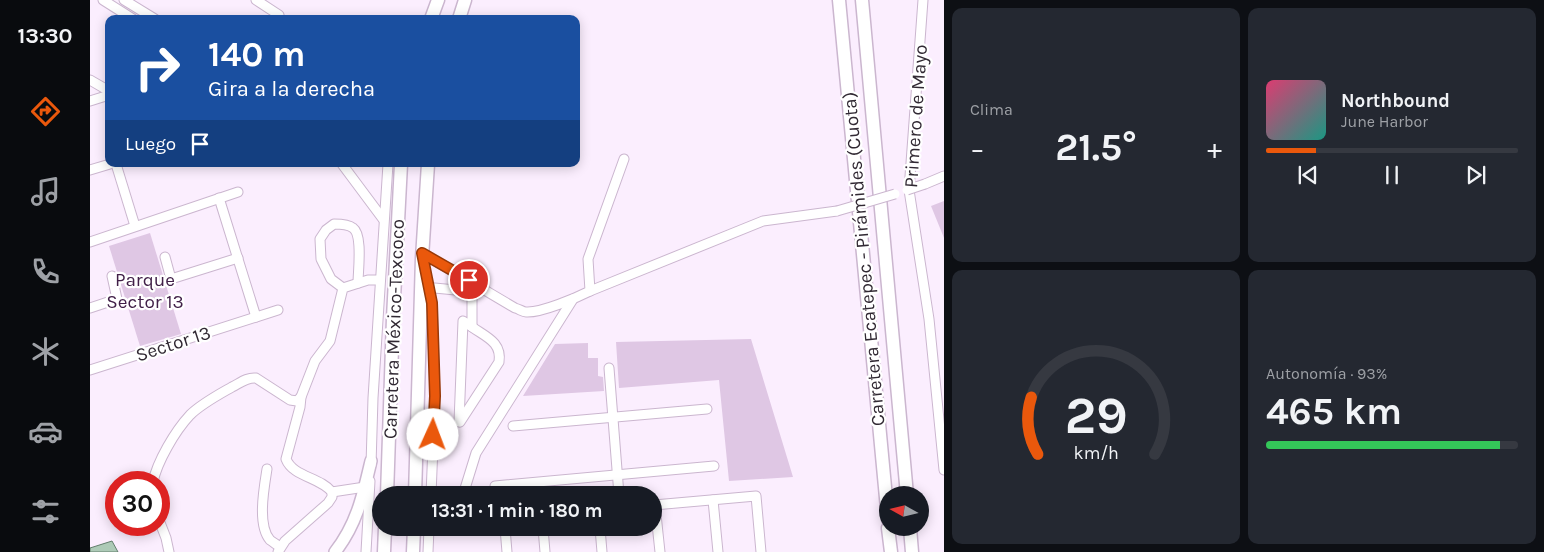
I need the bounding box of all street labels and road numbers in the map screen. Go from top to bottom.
street label: Primero de Mayo [900,44,932,188]
street label: Carretera Ecatepec - Pirámides (Cuota) [838,91,890,427]
street label: Carretera México-Texcoco [379,219,409,440]
street label: Sector 13 [133,322,214,366]

